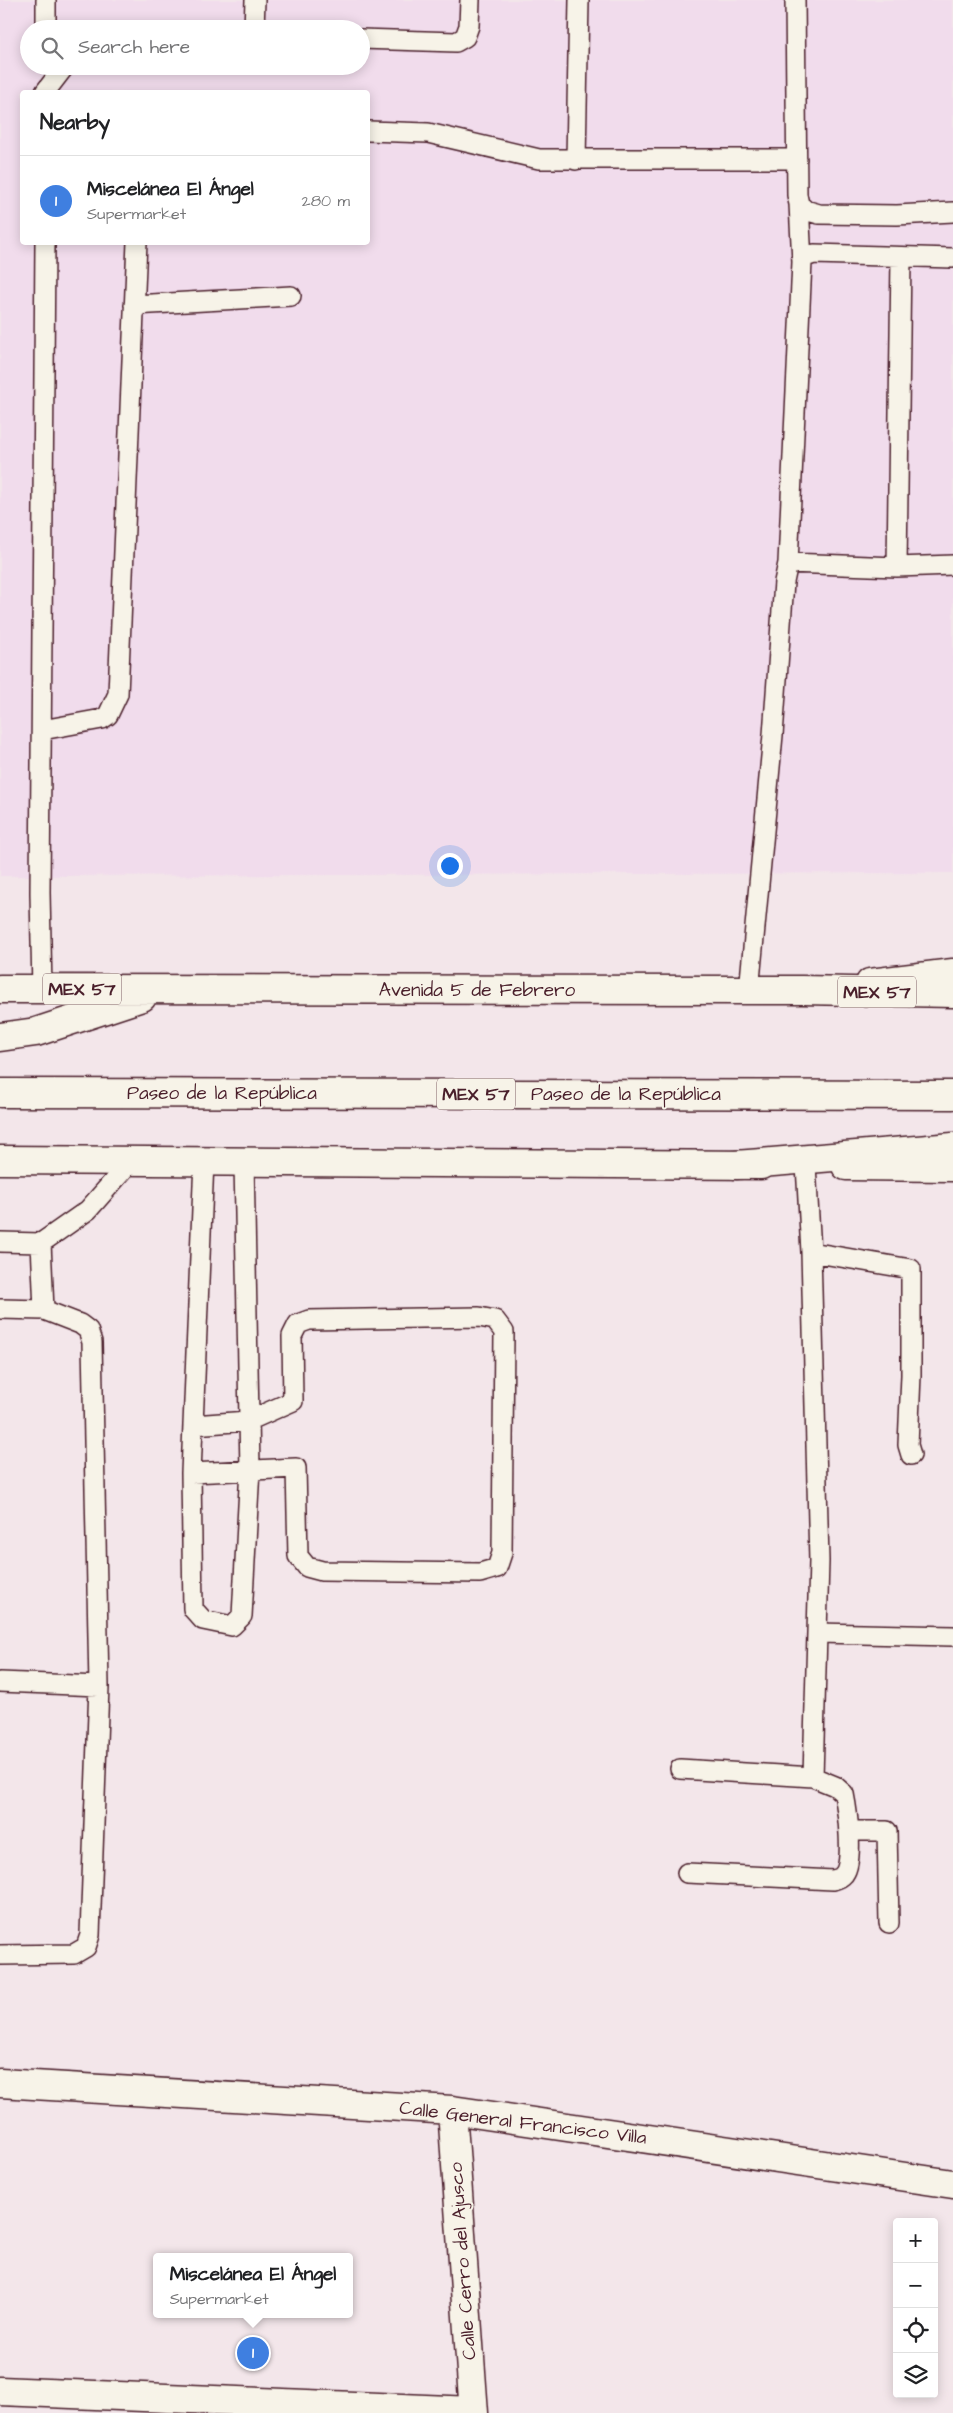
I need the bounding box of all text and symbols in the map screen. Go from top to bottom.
search box [20,20,370,75]
icon: search [38,34,66,62]
text: Search here [78,34,190,61]
text: Nearby [40,108,110,137]
text: Miscelánea El Ángel [87,176,254,203]
text: 1 [55,190,57,212]
text: 280 m [302,190,350,212]
text: Supermarket [87,203,186,225]
your location [437,853,463,879]
road number: MEX 57 [43,974,121,1004]
road number: MEX 57 [838,976,916,1008]
street label: Avenida 5 de Febrero [379,977,576,1004]
road number: MEX 57 [437,1078,515,1110]
street label: Paseo de la República [127,1080,317,1107]
street label: Paseo de la República [531,1081,721,1108]
street label: Calle General Francisco Villa [398,2094,649,2152]
street label: Calle Cerro del Ajusco [443,2161,483,2361]
map controls [893,2218,938,2398]
button: + [893,2218,938,2263]
popup [153,2253,353,2318]
text: Miscelánea El Ángel [170,2261,336,2288]
button: − [893,2263,938,2308]
text: Supermarket [170,2288,269,2310]
button: locate [893,2308,938,2353]
pin: 1 [237,2334,269,2372]
button: layers [893,2353,938,2398]

